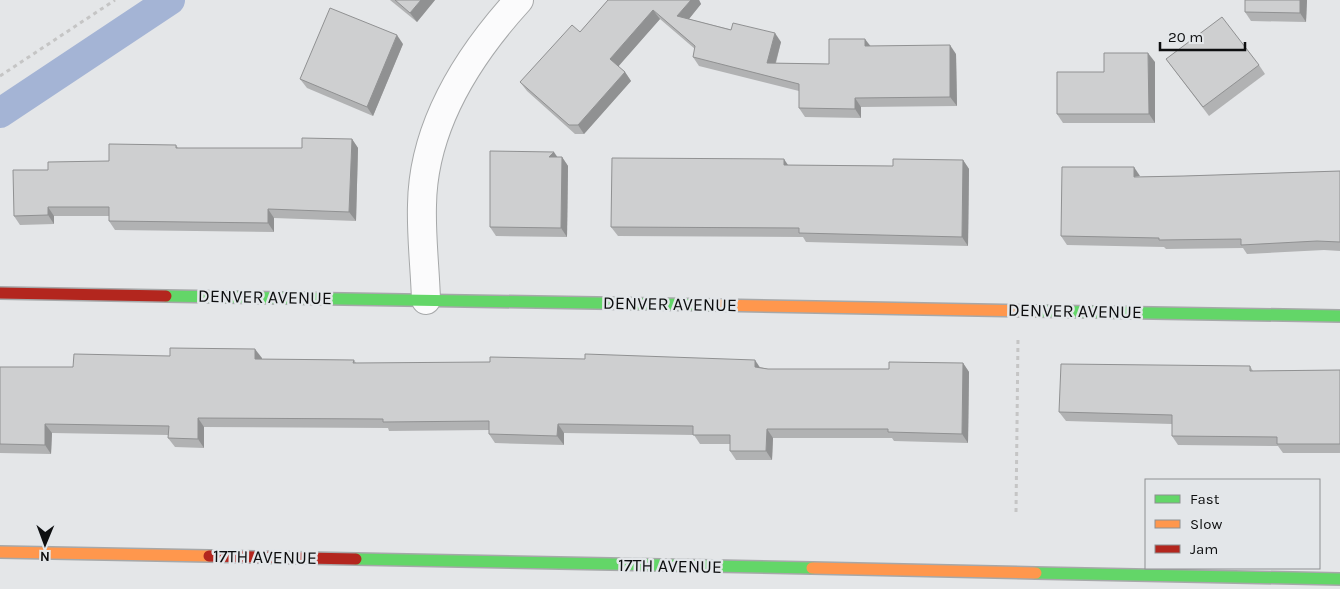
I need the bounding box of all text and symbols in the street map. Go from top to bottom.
scale bar [1160,20,1245,52]
text: 20 m [1168,28,1203,46]
street label: DENVER AVENUE [198,285,332,309]
street label: DENVER AVENUE [603,292,737,316]
street label: DENVER AVENUE [1008,299,1142,323]
legend [1145,479,1320,569]
text: Fast [1190,490,1220,508]
text: Slow [1190,515,1222,533]
north arrow [20,519,70,569]
text: Jam [1190,540,1218,558]
street label: 17TH AVENUE [213,545,317,569]
text: N [40,548,50,565]
street label: 17TH AVENUE [618,554,722,578]

